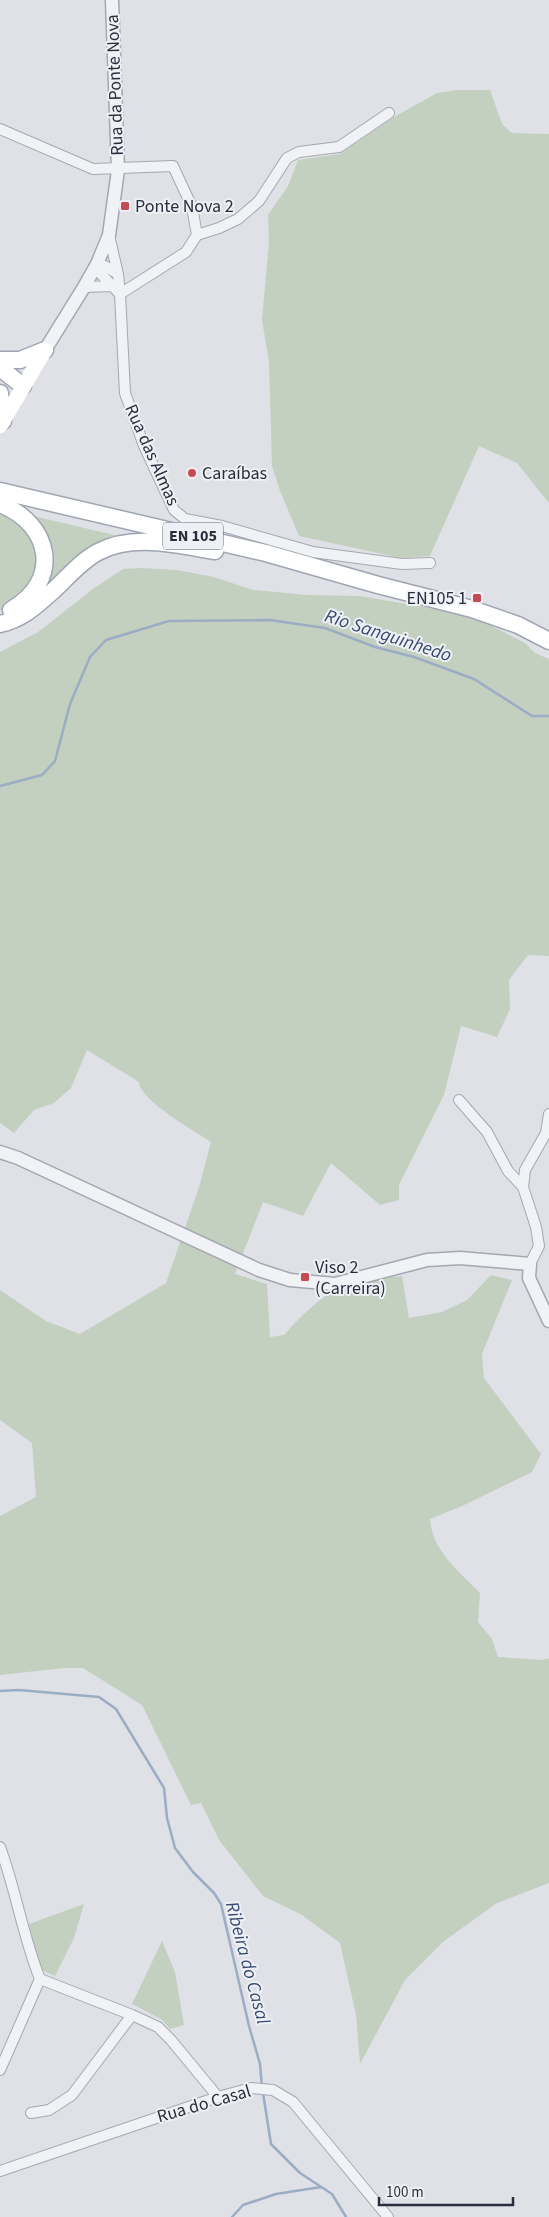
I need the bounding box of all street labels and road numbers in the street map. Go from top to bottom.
street label: Rua da Ponte Nova [100,14,130,156]
street label: Rua das Almas [118,400,186,510]
road number: EN 105 [163,522,223,550]
street label: Rua do Casal [154,2079,254,2129]

